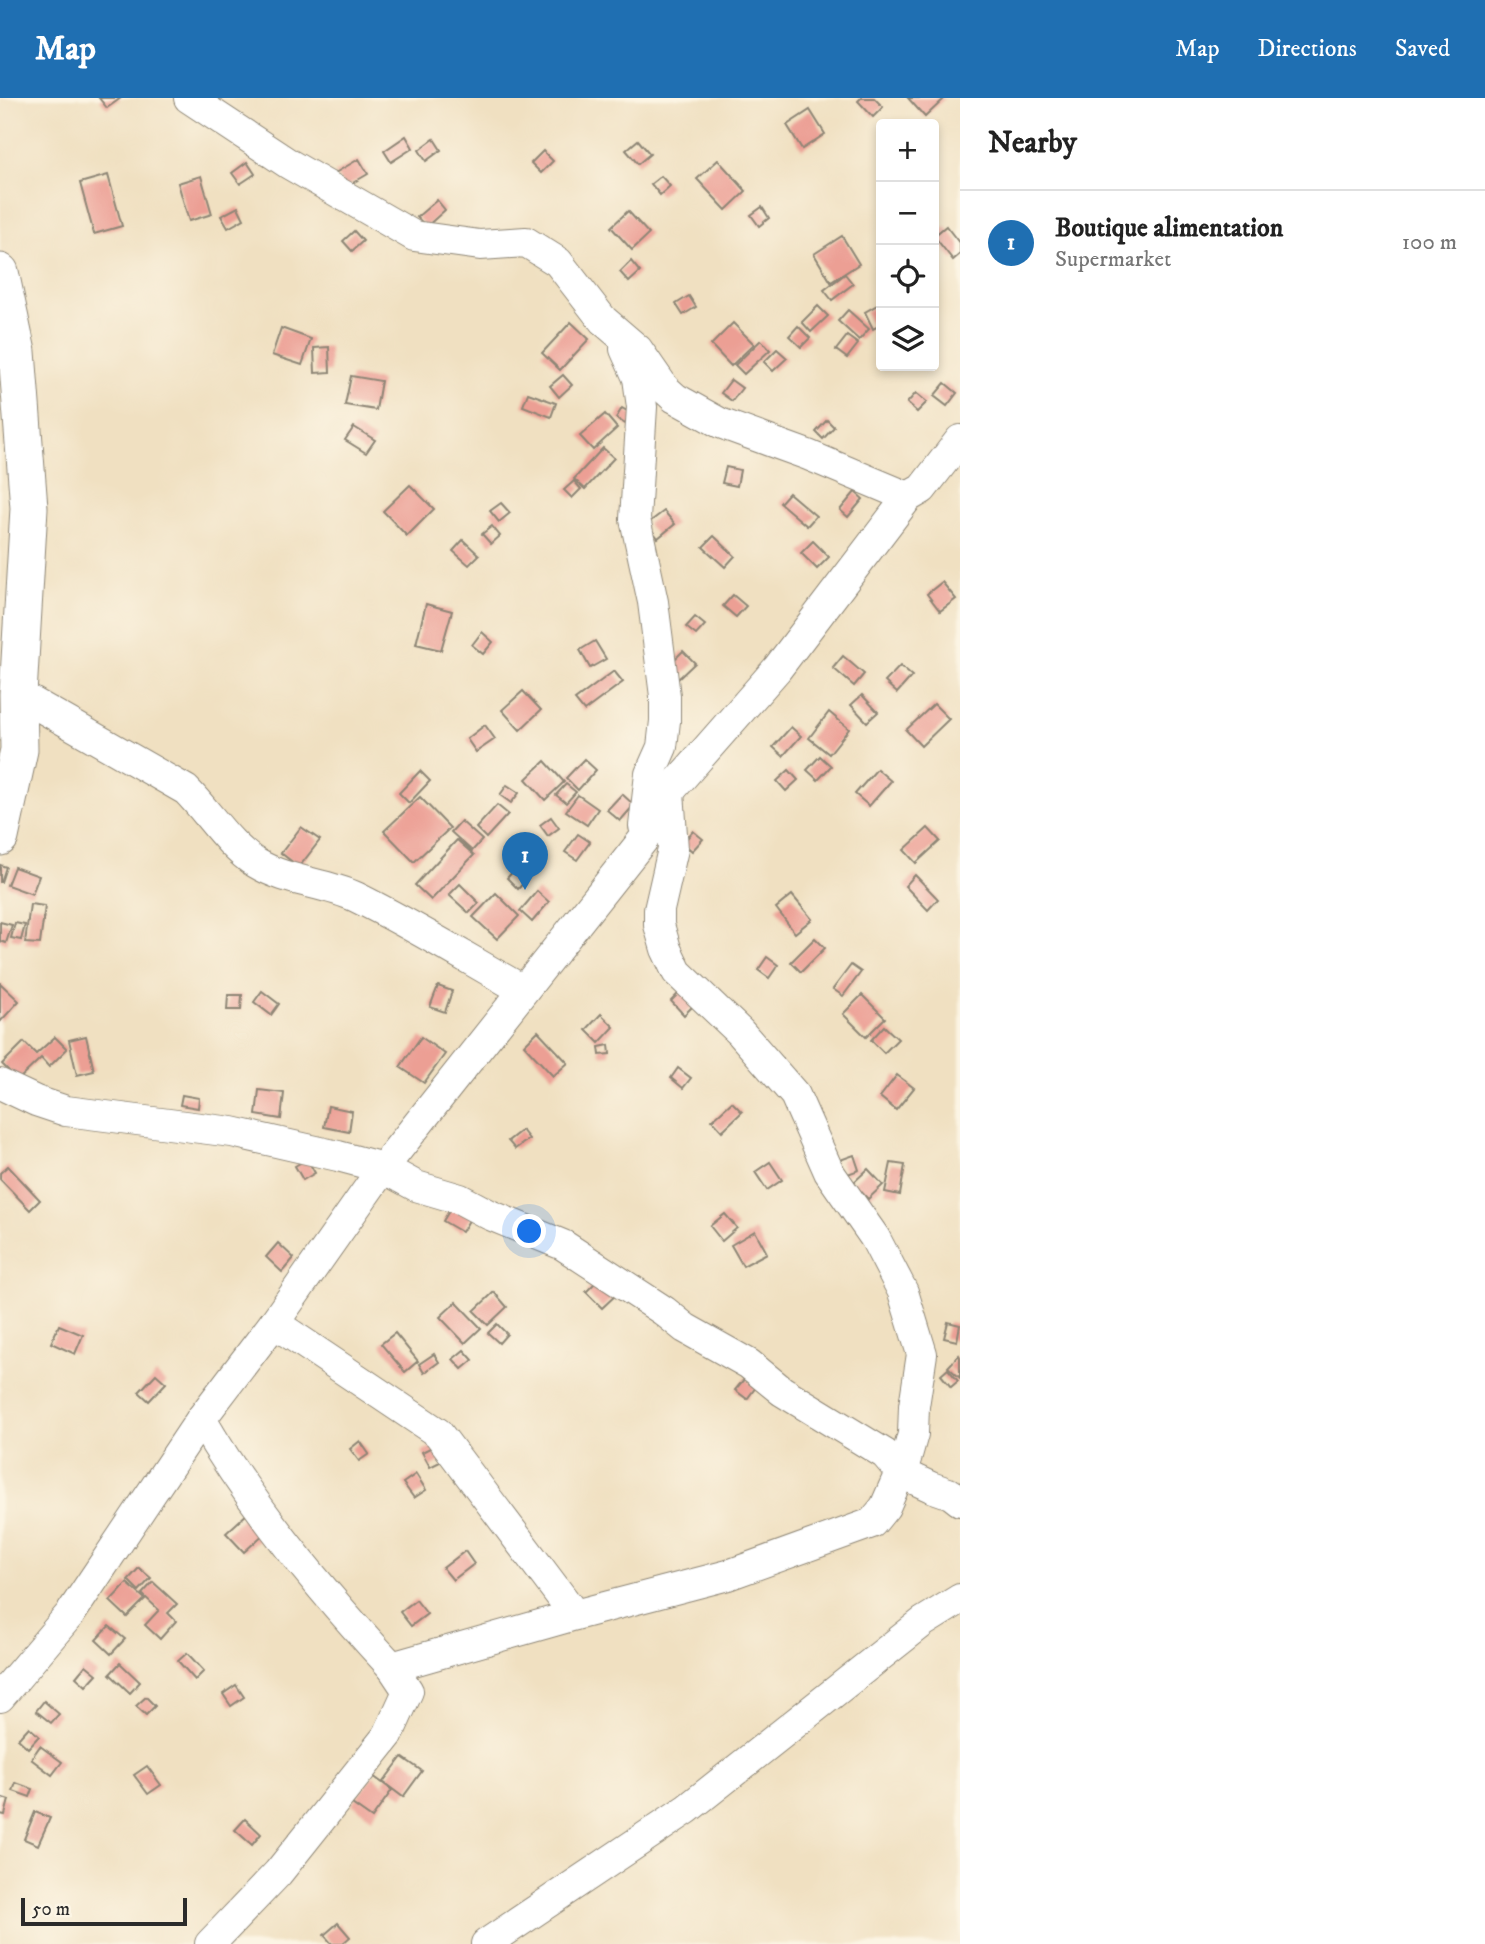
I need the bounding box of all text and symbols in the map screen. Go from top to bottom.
text: Map [35,29,96,70]
text: Map [1175,34,1220,64]
text: Directions [1258,34,1357,64]
text: Saved [1395,34,1450,64]
map controls [876,119,939,371]
button: + [876,119,939,182]
text: Nearby [988,125,1077,162]
button: − [876,182,939,245]
text: Boutique alimentation [1055,212,1283,245]
text: 1 [1007,228,1015,257]
text: 100 m [1402,228,1457,257]
button: locate [876,245,939,308]
text: Supermarket [1055,245,1171,274]
button: layers [876,308,939,371]
pin: 1 [502,832,548,890]
your location [512,1214,546,1248]
scale bar [21,1895,187,1927]
text: 50 m [32,1898,70,1921]

